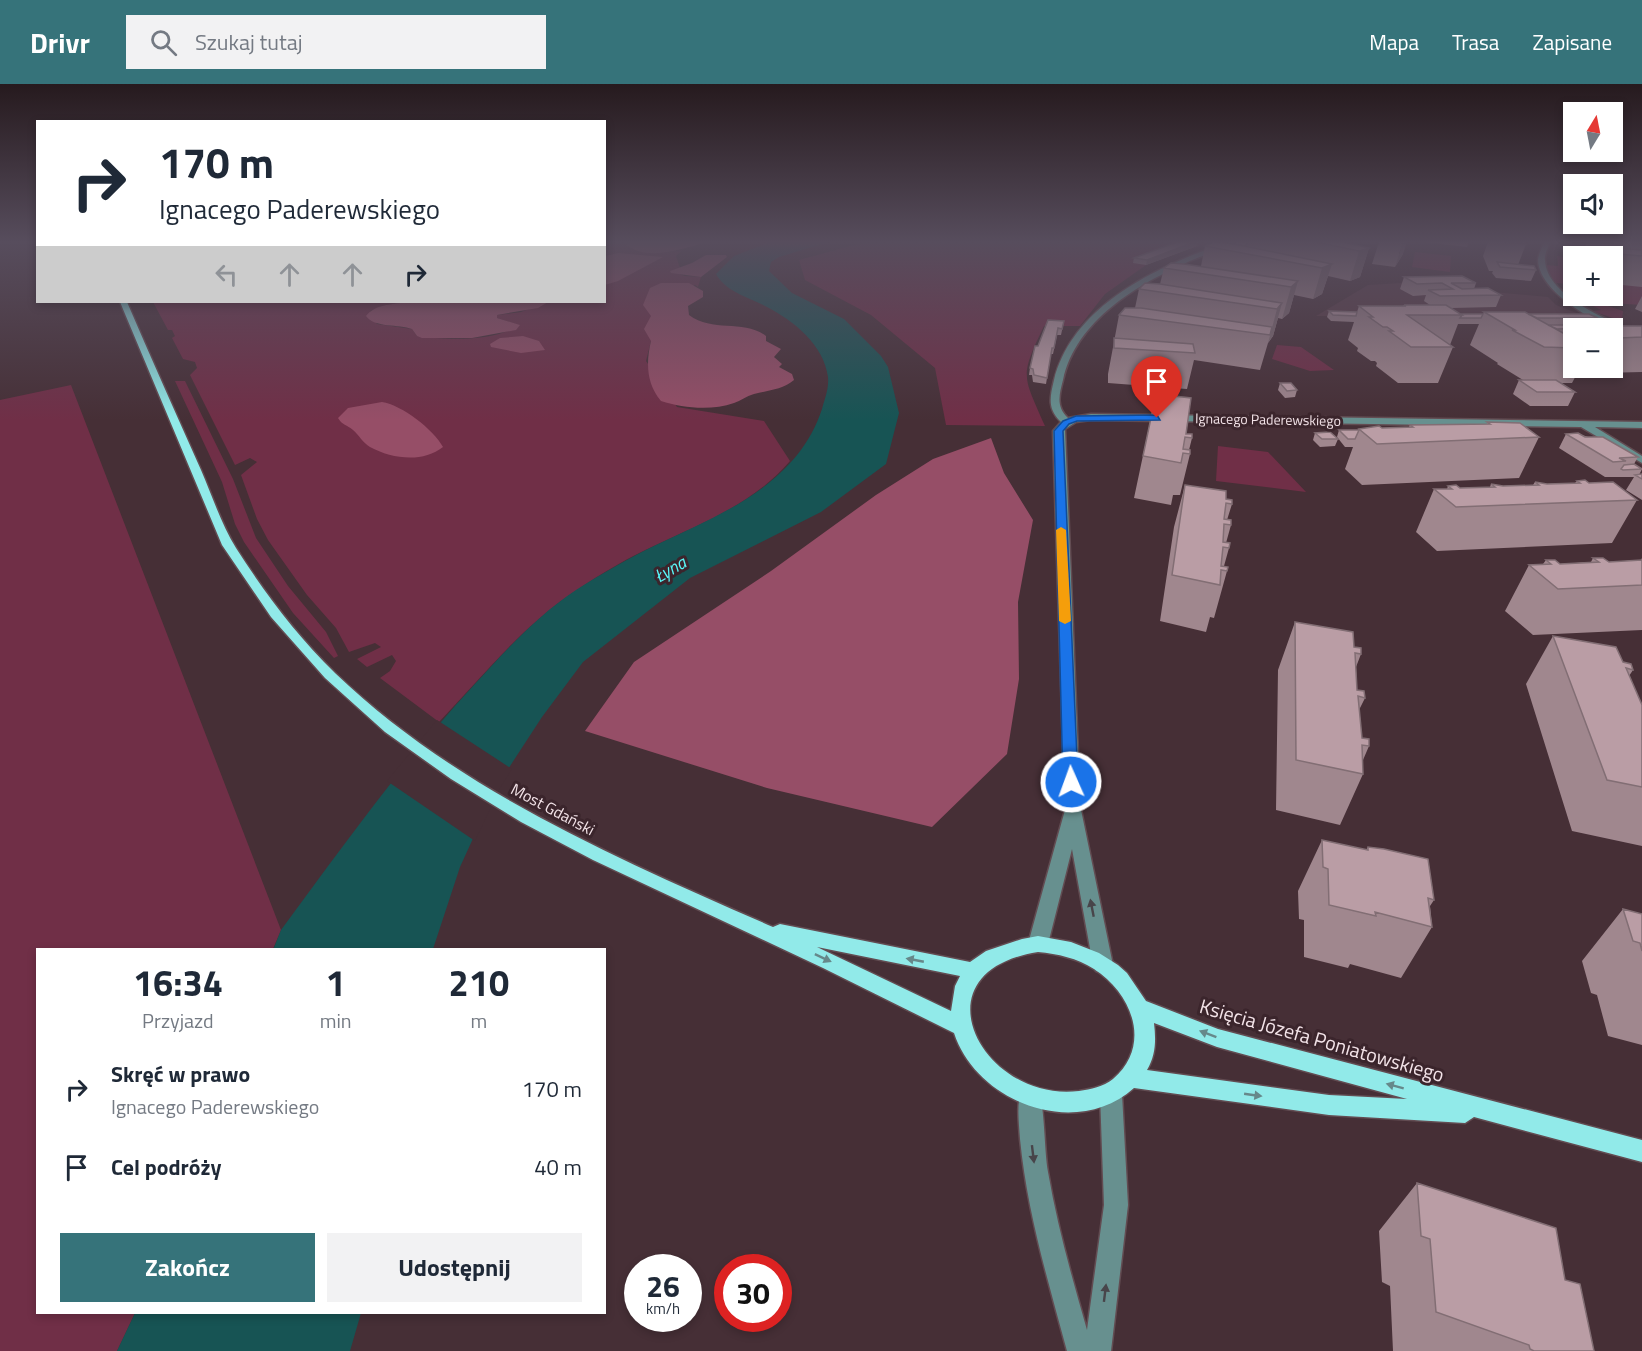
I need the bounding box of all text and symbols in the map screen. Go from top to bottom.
search box [126,15,546,69]
text: Drivr [30,21,90,64]
text: Szukaj tutaj [195,25,303,59]
icon: search [147,26,180,59]
text: Mapa [1369,26,1419,58]
text: Trasa [1452,26,1499,58]
text: Zapisane [1532,26,1612,58]
north arrow [1563,102,1623,162]
map controls [1563,102,1623,378]
text: 170 m [159,130,274,194]
icon: right [60,144,138,222]
button: sound [1563,174,1623,234]
text: Ignacego Paderewskiego [159,188,440,229]
button: + [1563,246,1623,306]
icon: left [210,258,243,291]
icon: ahead [273,258,306,291]
icon: ahead [336,258,369,291]
icon: right [399,258,432,291]
button: − [1563,318,1623,378]
pin [1131,356,1182,418]
icon: arrive [1140,365,1173,398]
street label: Ignacego Paderewskiego [1195,407,1341,431]
water label: Łyna [649,549,692,589]
position arrow [1039,750,1103,814]
street label: Most Gdański [507,777,599,841]
one-way arrow [1087,898,1096,917]
one-way arrow [814,954,831,963]
text: 16:34 [133,955,223,1010]
text: 1 [326,955,346,1010]
text: 210 [449,955,509,1010]
one-way arrow [906,955,925,964]
street label: Księcia Józefa Poniatowskiego [1196,990,1448,1090]
text: Przyjazd [142,1005,214,1036]
text: min [320,1005,352,1036]
text: m [470,1005,487,1036]
one-way arrow [1198,1029,1216,1039]
text: Skręć w prawo [111,1057,250,1091]
text: 170 m [522,1072,582,1106]
icon: right [60,1073,93,1106]
one-way arrow [1386,1081,1405,1091]
one-way arrow [1243,1090,1262,1099]
text: Ignacego Paderewskiego [111,1091,319,1122]
one-way arrow [1028,1145,1037,1164]
text: Cel podróży [111,1150,221,1184]
text: 40 m [534,1150,582,1184]
icon: arrive [60,1151,93,1184]
button: Zakończ [60,1233,315,1302]
button: Udostępnij [327,1233,582,1302]
speed limit sign: 30 [714,1254,792,1332]
text: 26 [646,1263,680,1309]
one-way arrow [1101,1283,1110,1302]
text: km/h [646,1297,680,1320]

